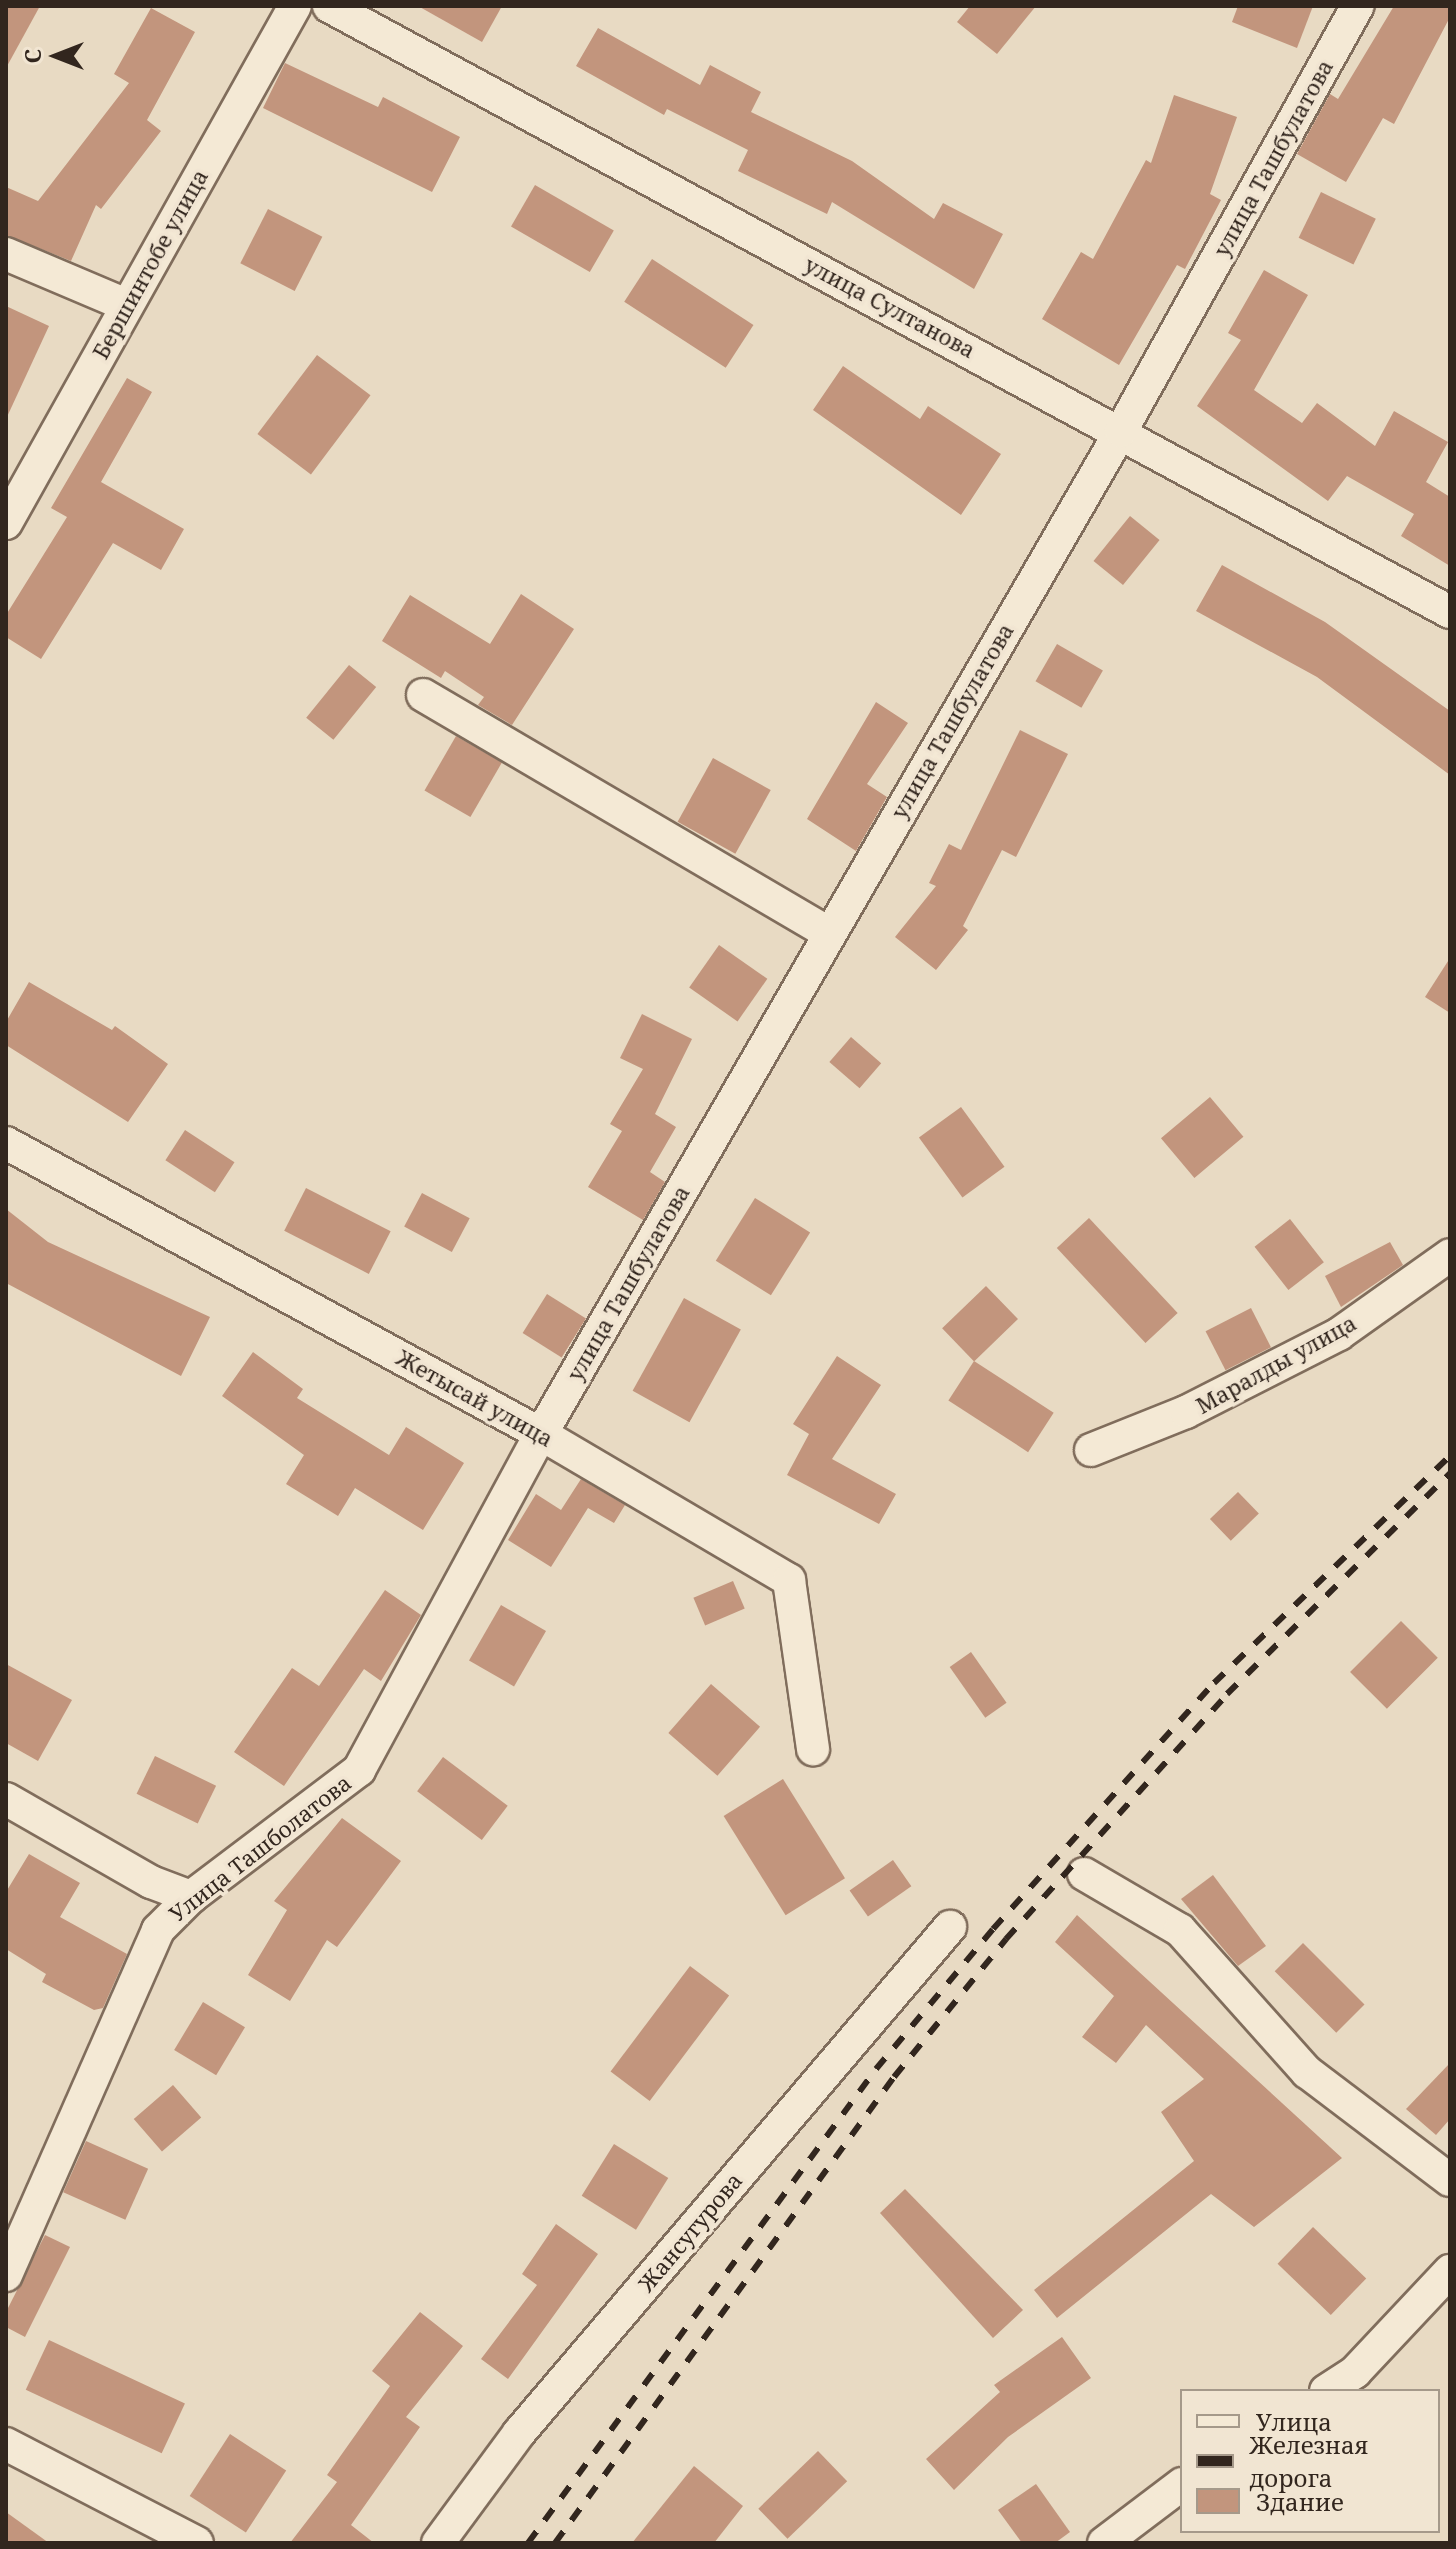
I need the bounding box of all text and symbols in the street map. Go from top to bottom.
north arrow [16,16,96,96]
text: С [17,49,47,63]
street label: улица Ташбулатова [1208,55,1338,261]
street label: Бершинтобе улица [87,165,213,363]
street label: улица Султанова [800,251,980,363]
street label: улица Ташбулатова [885,619,1019,823]
street label: улица Ташбулатова [561,1181,695,1385]
street label: Маралды улица [1191,1309,1361,1419]
street label: Жетысай улица [392,1344,558,1452]
street label: Улица Ташболатова [164,1769,356,1927]
street label: Жансугурова [633,2167,747,2297]
legend [1180,2389,1440,2533]
text: Улица [1256,2405,1332,2438]
text: Железная дорога [1250,2428,1368,2494]
text: Здание [1256,2485,1344,2518]

